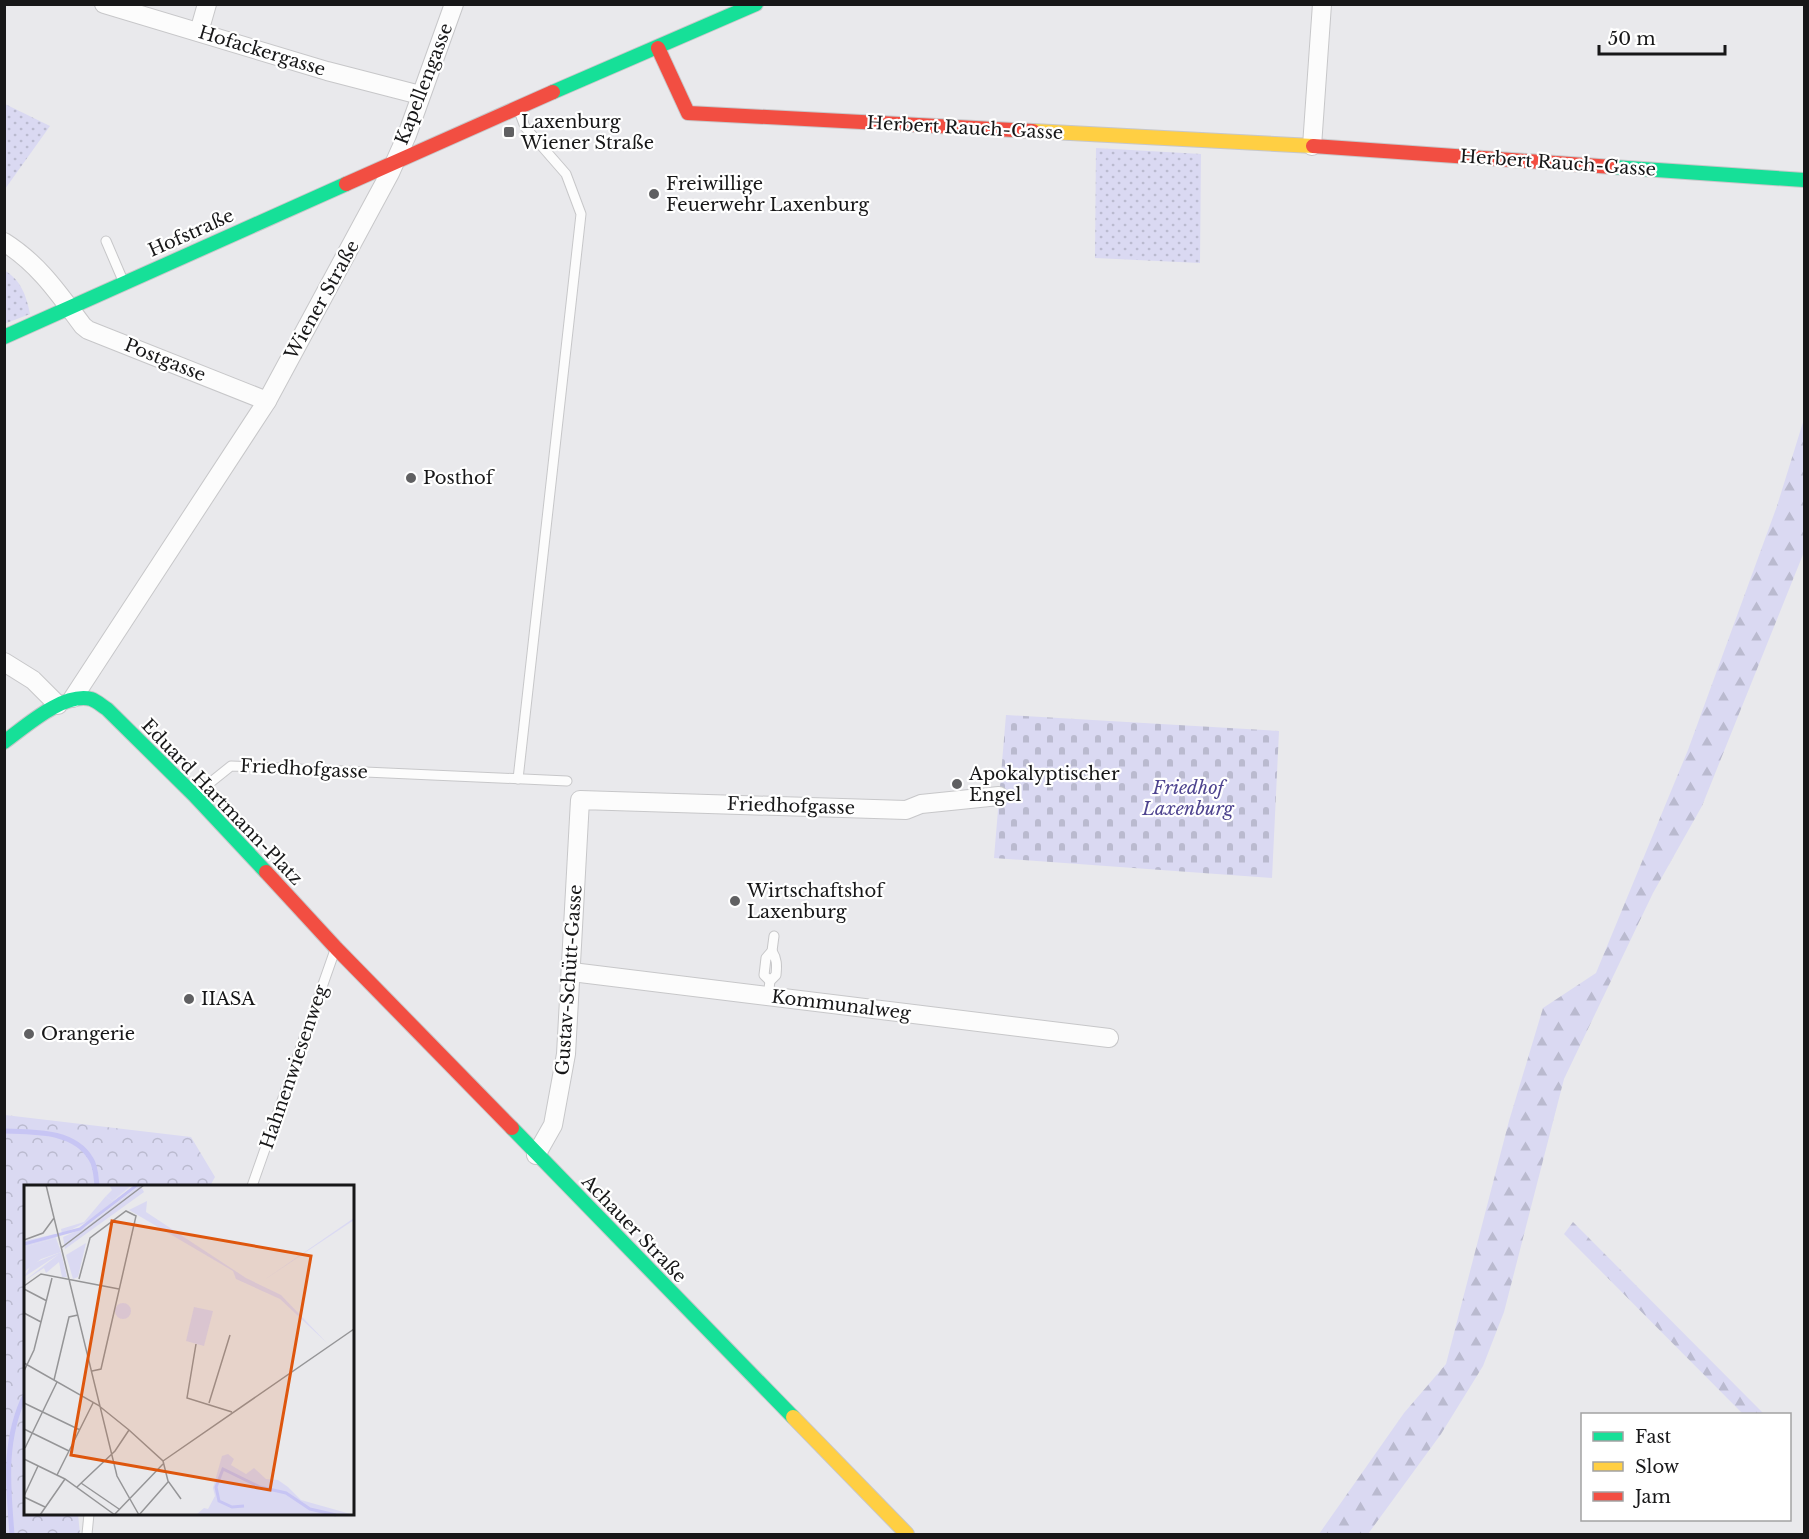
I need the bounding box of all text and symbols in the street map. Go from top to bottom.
scale bar [1599,18,1725,56]
street label: Kapellengasse [391,20,457,148]
street label: Hofackergasse [196,21,328,81]
text: 50 m [1608,28,1656,50]
place label: Laxenburg Wiener Straße [520,111,654,154]
street label: Herbert Rauch-Gasse [866,112,1064,144]
marker: Laxenburg Wiener Straße [502,125,516,139]
street label: Herbert Rauch-Gasse [1459,145,1657,181]
place label: Freiwillige Feuerwehr Laxenburg [666,173,869,216]
marker: Freiwillige Feuerwehr Laxenburg [647,187,661,201]
street label: Hofstraße [145,204,237,262]
street label: Wiener Straße [280,237,364,364]
street label: Postgasse [121,334,209,386]
place label: Posthof [423,467,496,489]
marker: Posthof [404,471,418,485]
street label: Eduard Hartmann-Platz [137,714,307,890]
street label: Friedhofgasse [240,755,368,783]
place label: Apokalyptischer Engel [968,763,1120,806]
marker: Apokalyptischer Engel [950,777,964,791]
park label: Friedhof Laxenburg [1141,777,1235,820]
street label: Friedhofgasse [727,793,855,819]
place label: Wirtschaftshof Laxenburg [746,880,886,923]
street label: Gustav-Schütt-Gasse [551,884,587,1076]
marker: Wirtschaftshof Laxenburg [728,894,742,908]
street label: Hahnenwiesenweg [256,982,333,1152]
street label: Kommunalweg [770,986,912,1024]
place label: IIASA [201,988,256,1010]
marker: IIASA [182,992,196,1006]
place label: Orangerie [41,1023,135,1045]
marker: Orangerie [22,1027,36,1041]
street label: Achauer Straße [577,1170,691,1287]
inset map [24,1185,354,1515]
legend [1581,1413,1791,1521]
text: Fast [1635,1426,1672,1448]
text: Slow [1635,1456,1680,1478]
text: Jam [1633,1486,1671,1508]

